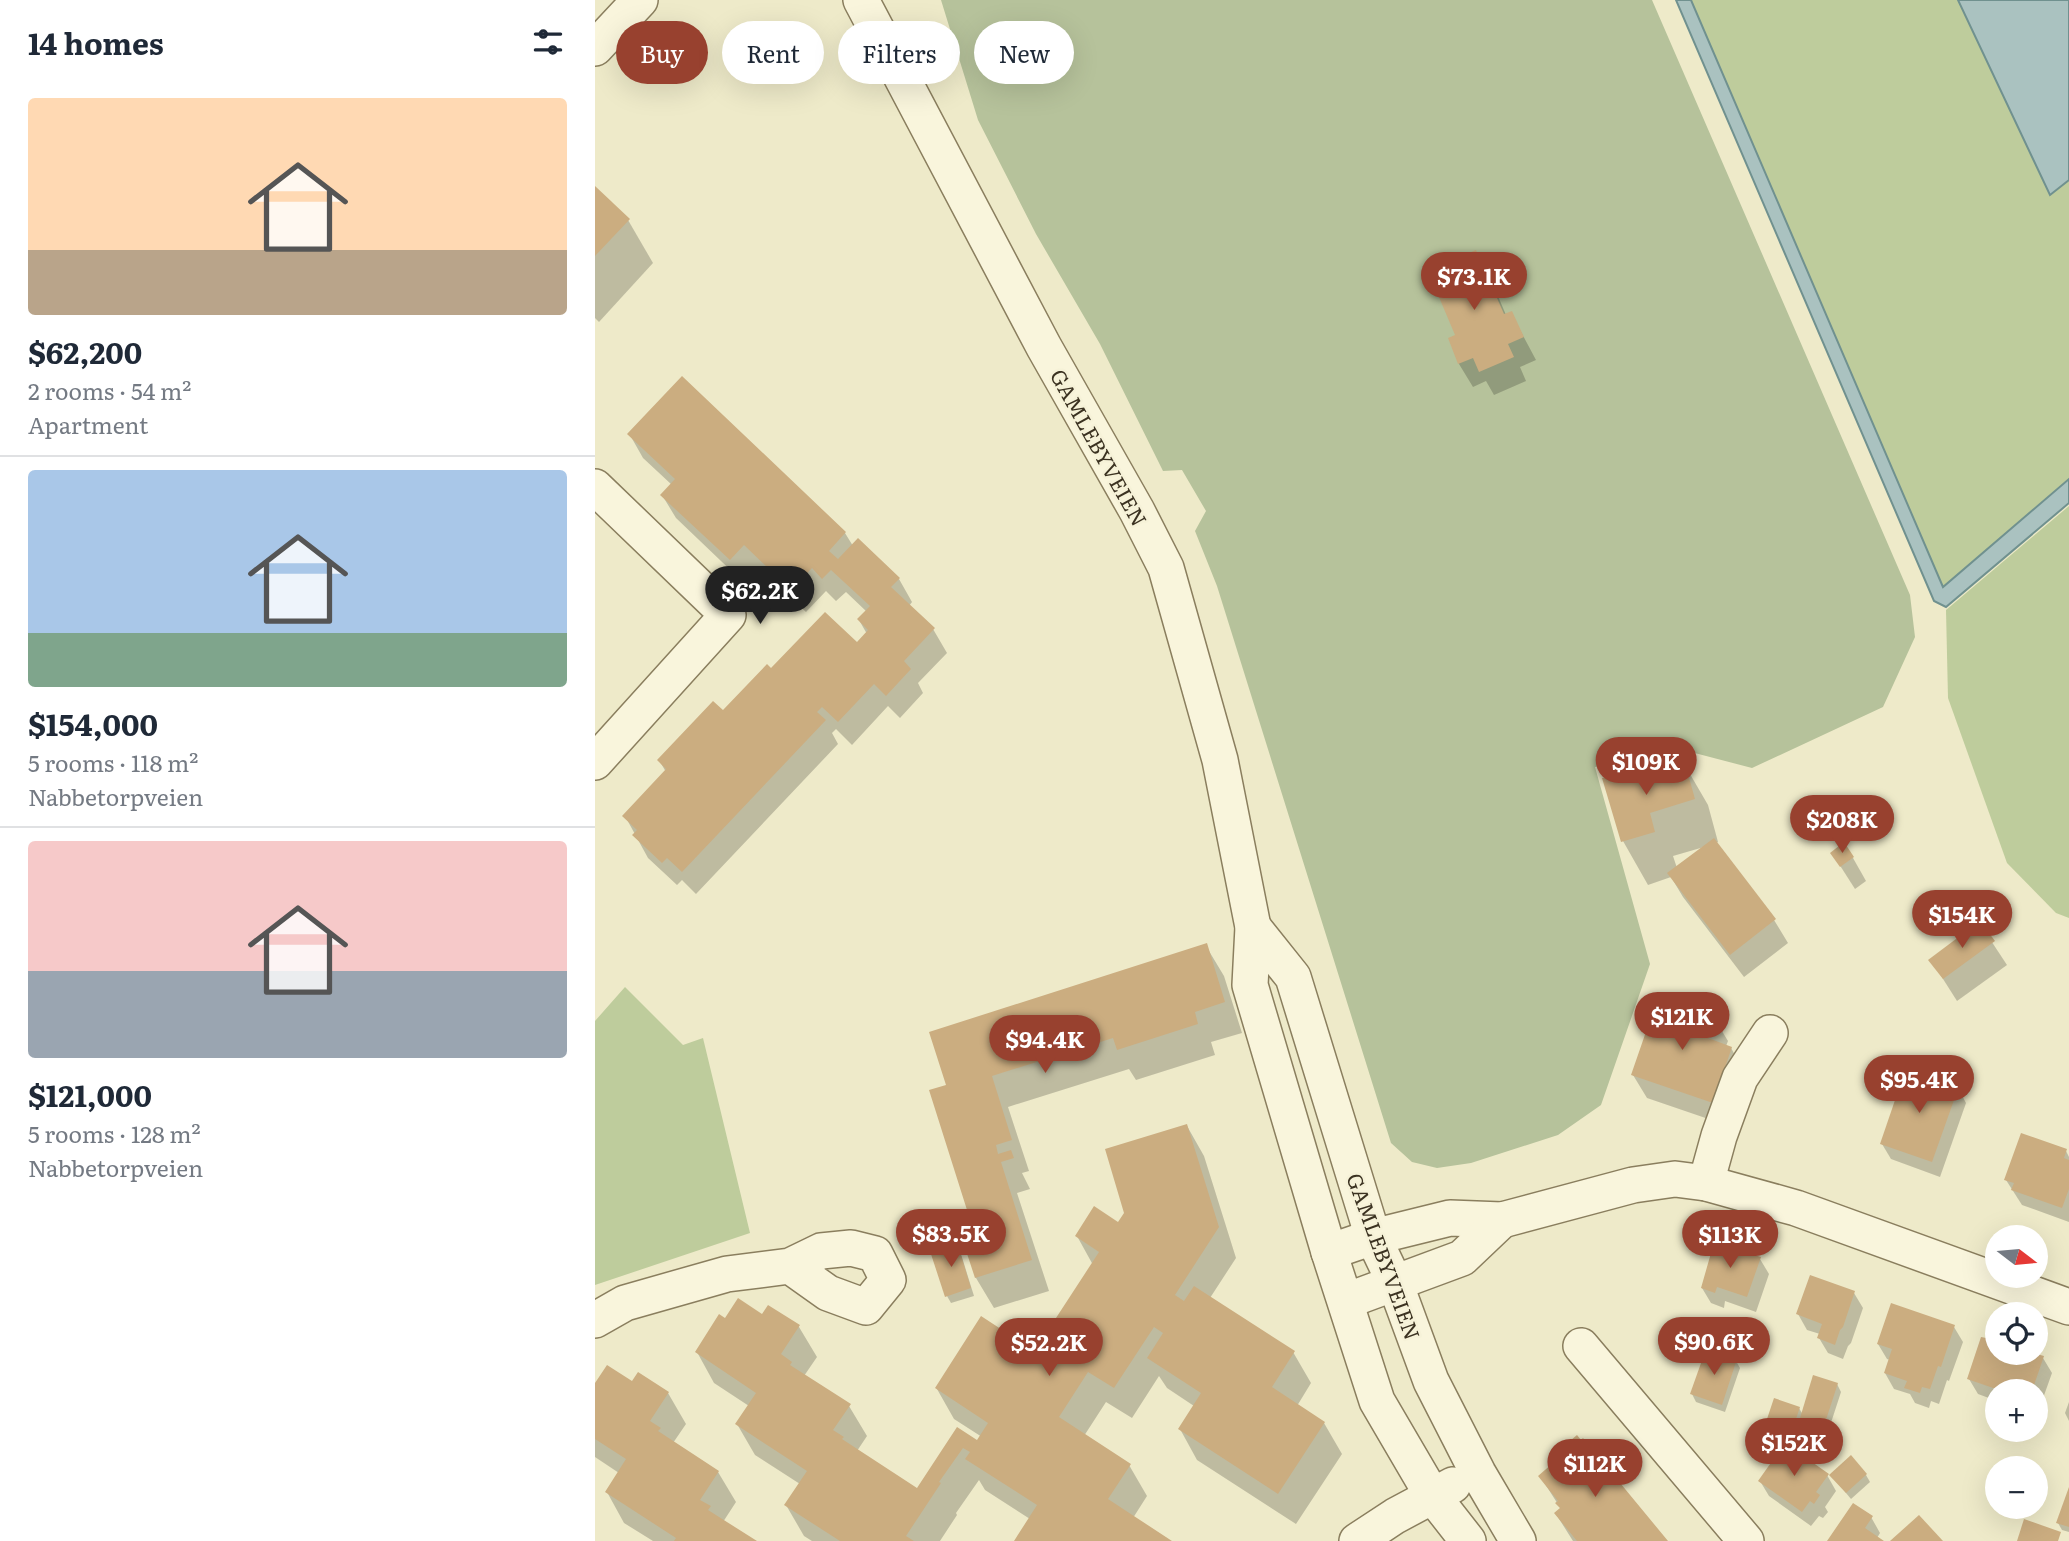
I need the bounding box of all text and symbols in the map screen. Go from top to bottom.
text: 14 homes [28,20,164,64]
chip: Buy [616,21,708,84]
chip: Rent [722,21,824,84]
chip: Filters [838,21,960,84]
chip: New [974,21,1074,84]
icon: filters [529,23,567,61]
icon: home [235,144,361,270]
pin: $73.1K [1417,252,1531,312]
text: $73.1K [1437,258,1511,292]
text: $62,200 [28,329,142,373]
street label: GAMLEBYVEIEN [1044,363,1156,531]
text: 2 rooms · 54 m² [28,373,191,407]
text: Apartment [28,407,148,441]
icon: home [235,516,361,642]
pin: $62.2K [703,566,817,626]
text: $62.2K [721,572,799,606]
text: $154,000 [28,701,158,745]
pin: $109K [1597,738,1695,797]
text: $109K [1612,743,1680,777]
text: 5 rooms · 118 m² [28,745,198,779]
text: Nabbetorpveien [28,779,203,813]
pin: $208K [1793,796,1891,855]
text: $208K [1806,801,1878,835]
icon: home [235,887,361,1013]
pin: $154K [1913,890,2011,950]
text: $154K [1928,896,1996,930]
pin: $121K [1633,992,1731,1052]
text: $121K [1650,998,1714,1032]
pin: $94.4K [988,1016,1102,1075]
text: $94.4K [1005,1021,1085,1055]
pin: $95.4K [1862,1056,1976,1115]
text: $95.4K [1880,1061,1958,1095]
text: $121,000 [28,1072,152,1116]
text: 5 rooms · 128 m² [28,1116,201,1150]
text: Nabbetorpveien [28,1150,203,1184]
street label: GAMLEBYVEIEN [1340,1168,1430,1344]
pin: $83.5K [894,1210,1008,1269]
pin: $113K [1681,1210,1779,1270]
text: $83.5K [912,1215,990,1249]
text: $113K [1698,1216,1762,1250]
north arrow [1985,1225,2047,1288]
map controls [1985,1225,2048,1519]
button: locate [1985,1302,2048,1365]
pin: $52.2K [992,1318,1106,1378]
pin: $90.6K [1657,1318,1771,1377]
text: $90.6K [1674,1323,1754,1357]
text: $52.2K [1011,1324,1087,1358]
button: + [1985,1379,2048,1442]
pin: $152K [1745,1418,1843,1478]
text: $152K [1761,1424,1827,1458]
pin: $112K [1546,1440,1644,1499]
text: $112K [1563,1445,1627,1479]
button: − [1985,1456,2048,1519]

